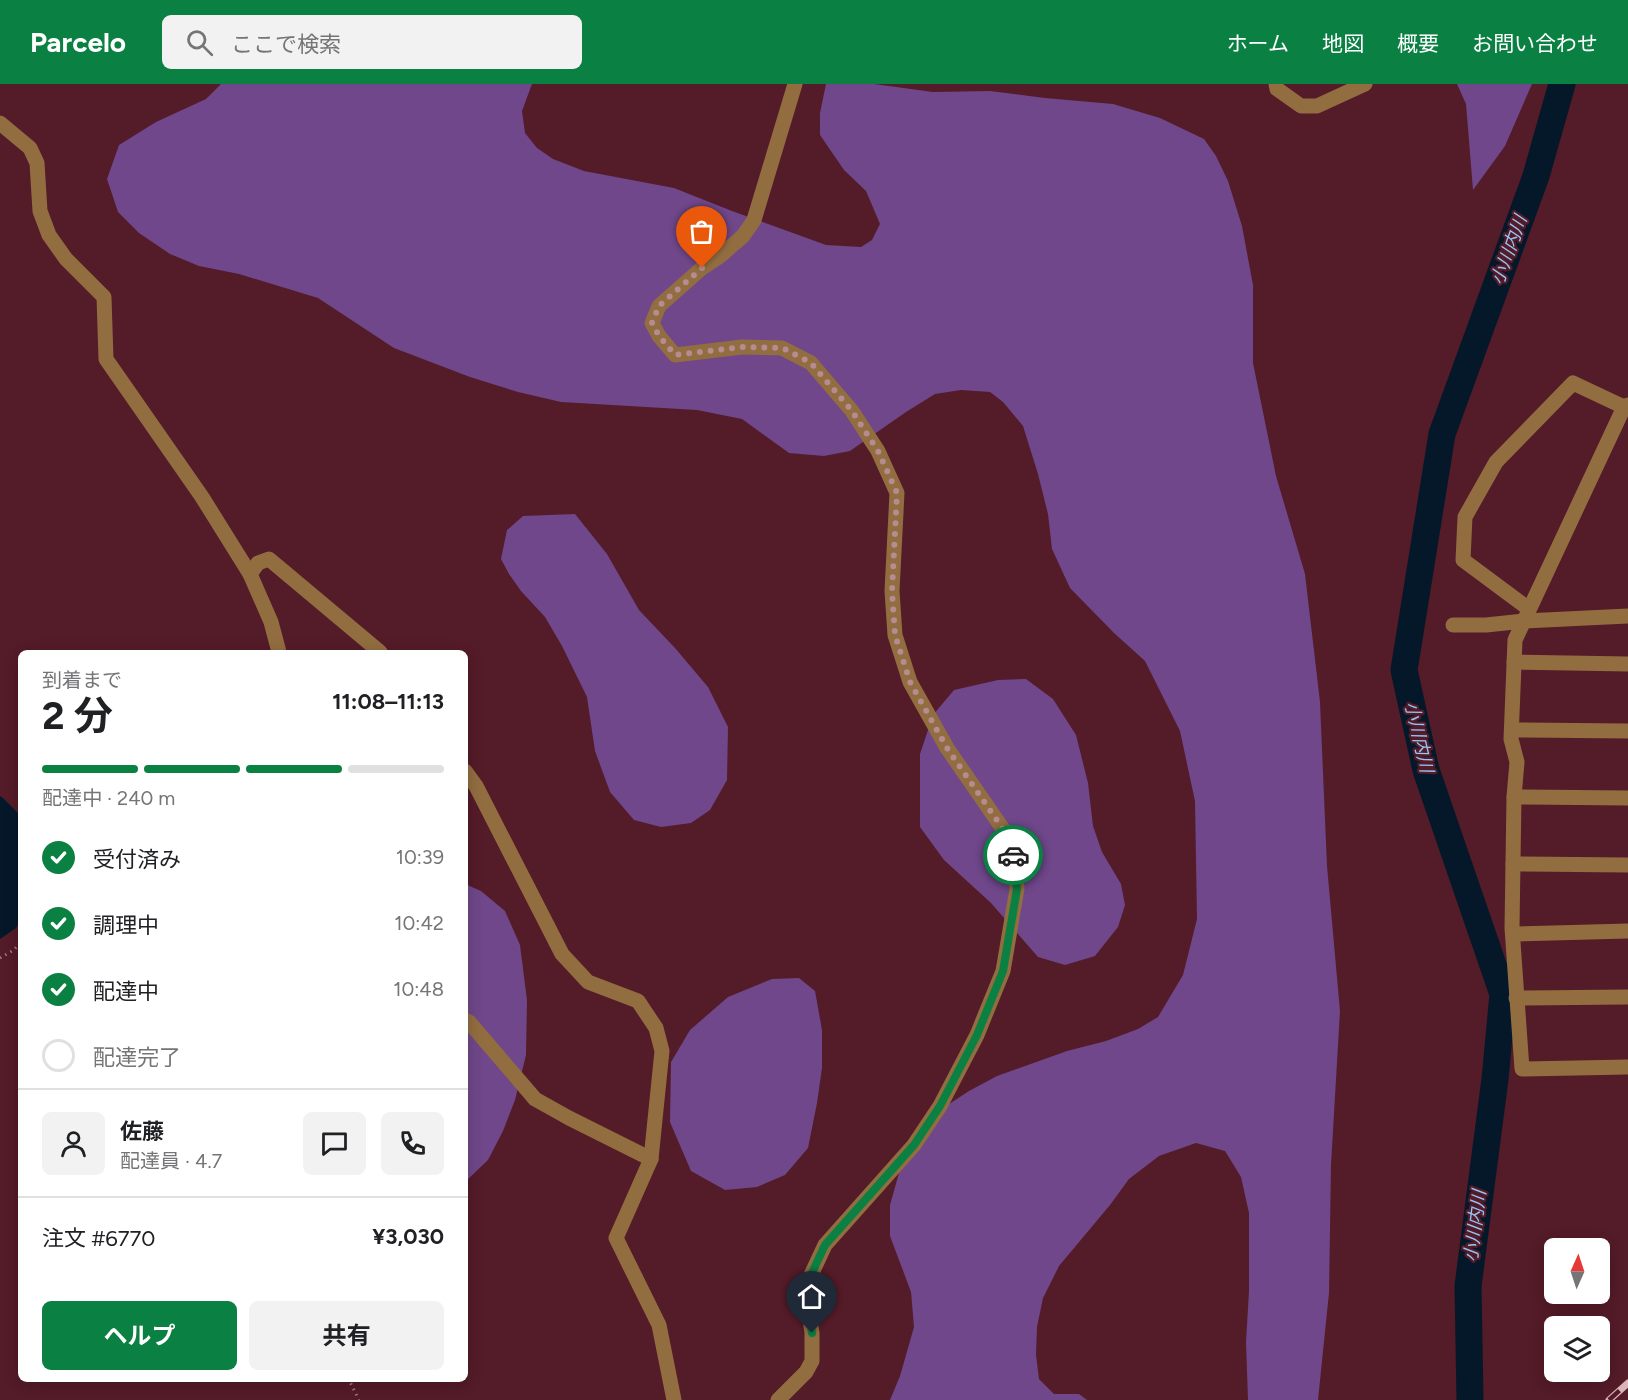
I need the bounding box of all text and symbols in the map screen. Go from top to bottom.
search box [162,15,582,69]
text: Parcelo [30,25,126,59]
icon: search [183,26,216,59]
text: ここで検索 [231,31,341,58]
text: ホーム [1227,31,1289,56]
text: 地図 [1322,31,1364,56]
text: 概要 [1397,31,1439,56]
text: お問い合わせ [1472,31,1598,56]
pin [676,206,727,268]
water label: 小川内川 [1486,211,1532,288]
icon: bag [685,215,718,248]
text: 到着まで [42,668,122,692]
text: 11:08–11:13 [332,688,444,715]
text: 2 分 [42,692,113,739]
water label: 小川内川 [1400,699,1438,777]
text: 配達中 · 240 m [42,786,175,810]
courier [983,825,1043,885]
icon: car [997,839,1030,872]
icon: check [42,841,75,874]
text: 10:39 [396,845,444,869]
text: 受付済み [93,846,181,873]
icon: check [42,907,75,940]
text: 10:42 [394,911,444,935]
text: 調理中 [93,912,159,939]
icon: check [42,973,75,1006]
text: 10:48 [393,977,444,1001]
text: 配達中 [93,978,159,1005]
text: 配達完了 [93,1044,181,1071]
button: person [42,1112,105,1175]
button: chat [303,1112,366,1175]
button: phone [381,1112,444,1175]
text: 佐藤 [120,1118,164,1145]
text: 配達員 · 4.7 [120,1149,222,1173]
water label: 小川内川 [1460,1187,1491,1263]
text: ¥3,030 [372,1223,444,1250]
text: 注文 #6770 [42,1225,155,1252]
north arrow [1544,1238,1610,1304]
map controls [1544,1238,1610,1382]
pin [786,1271,837,1333]
icon: home [795,1280,828,1313]
button: ヘルプ [42,1301,237,1370]
button: 共有 [249,1301,444,1370]
button: layers [1544,1316,1610,1382]

